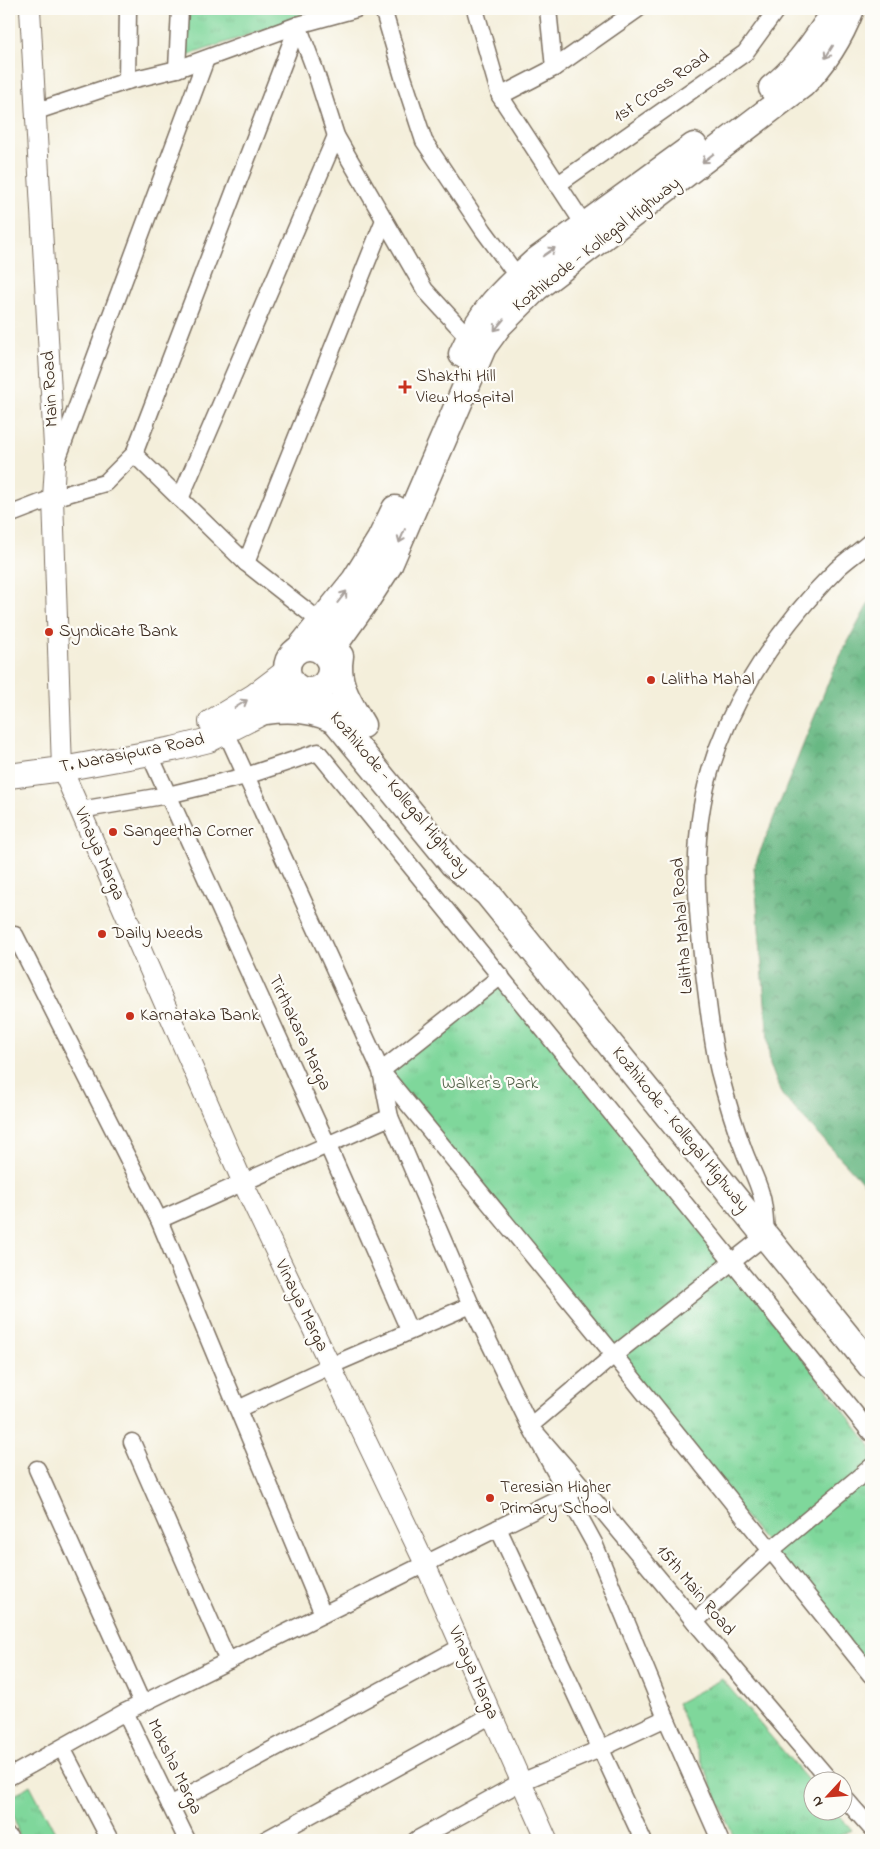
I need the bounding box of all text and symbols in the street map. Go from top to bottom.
street label: 1st Cross Road [609,44,715,130]
one-way arrow [824,45,835,59]
one-way arrow [701,153,714,164]
street label: Kozhikode - Kollegal Highway [508,171,687,320]
one-way arrow [542,247,556,257]
one-way arrow [494,319,505,332]
street label: Main Road [36,350,66,428]
place label: Shakthi Hill View Hospital [415,364,514,411]
marker: Shakthi Hill View Hospital [398,380,412,394]
one-way arrow [396,528,405,543]
one-way arrow [337,591,348,604]
place label: Syndicate Bank [59,619,178,645]
marker: Syndicate Bank [43,626,55,638]
place label: Lalitha Mahal [661,667,754,693]
marker: Lalitha Mahal [645,674,657,686]
one-way arrow [233,699,247,709]
street label: Kozhikode - Kollegal Highway [322,706,475,882]
street label: T. Narasipura Road [57,727,207,781]
street label: Vinaya Marga [66,802,131,905]
place label: Sangeetha Corner [123,819,254,846]
marker: Sangeetha Corner [107,826,119,838]
street label: Lalitha Mahal Road [665,857,701,995]
place label: Daily Needs [111,921,203,947]
marker: Daily Needs [96,928,108,940]
street label: Tirthakara Marga [260,971,337,1096]
place label: Karnataka Bank [140,1003,259,1029]
marker: Karnataka Bank [124,1010,136,1022]
street label: Kozhikode - Kollegal Highway [604,1041,755,1219]
park label: Walker's Park [442,1071,538,1097]
street label: Vinaya Marga [266,1255,334,1357]
place label: Teresian Higher Primary School [500,1475,611,1522]
marker: Teresian Higher Primary School [484,1492,496,1504]
street label: 15th Main Road [649,1540,741,1642]
street label: Vinaya Marga [440,1621,505,1724]
street label: Moksha Marga [139,1715,208,1820]
north arrow [802,1772,852,1822]
text: N [806,1792,829,1810]

